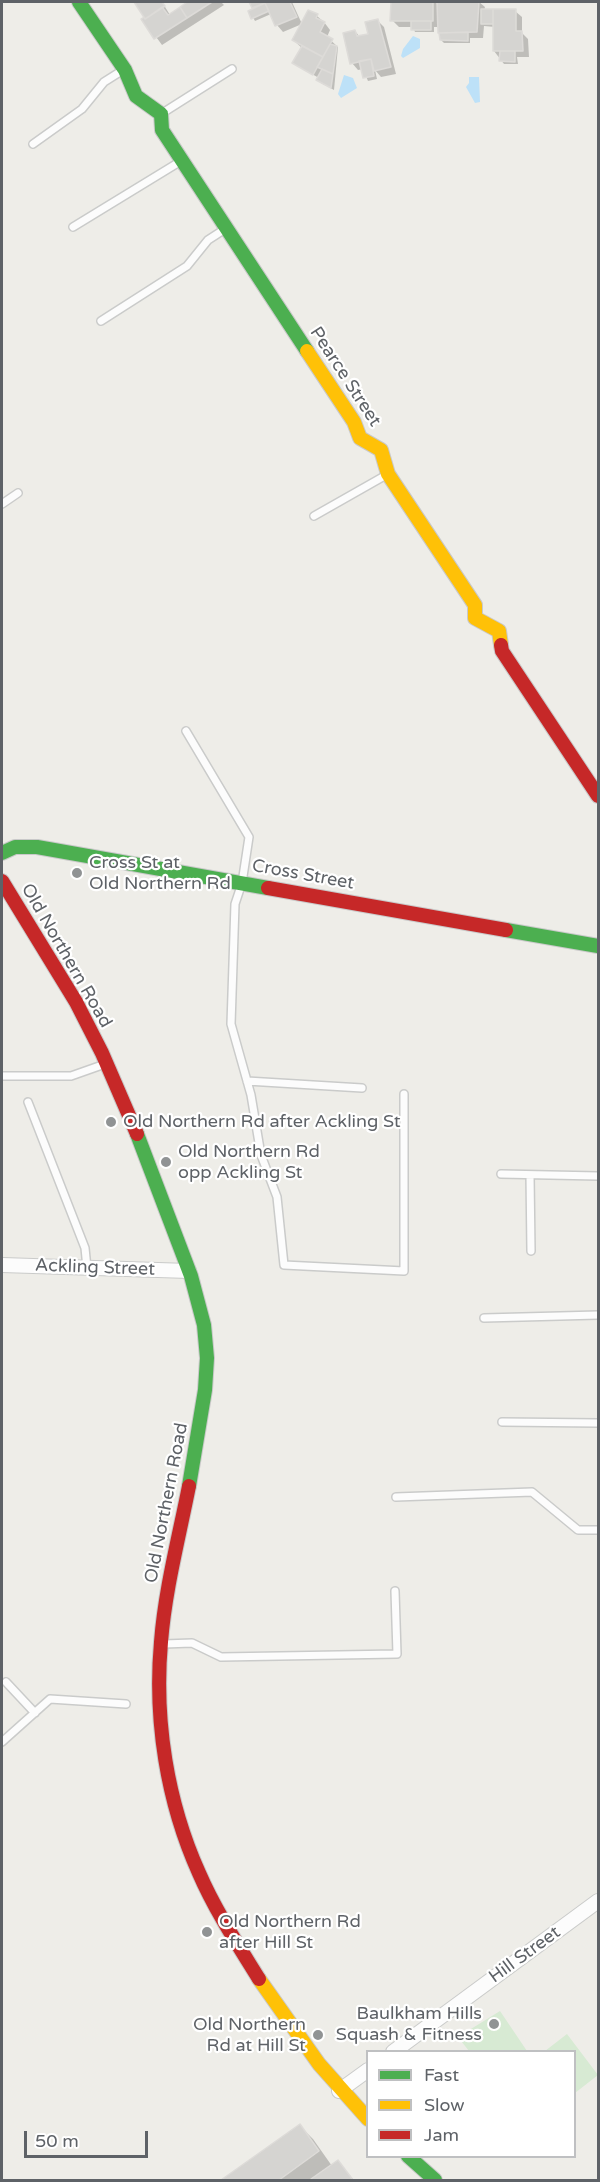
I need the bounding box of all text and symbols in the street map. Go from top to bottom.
street label: Pearce Street [305,323,385,431]
place label: Cross St at Old Northern Rd [89,852,231,894]
street label: Cross Street [250,855,356,895]
marker: Cross St at Old Northern Rd [70,866,84,880]
street label: Old Northern Road [16,880,116,1032]
place label: Old Northern Rd after Ackling St [123,1111,401,1133]
marker: Old Northern Rd after Ackling St [104,1115,118,1129]
place label: Old Northern Rd opp Ackling St [178,1141,320,1184]
marker: Old Northern Rd opp Ackling St [159,1155,173,1169]
street label: Ackling Street [35,1255,155,1281]
street label: Old Northern Road [141,1421,193,1585]
place label: Old Northern Rd after Hill St [219,1911,361,1954]
street label: Hill Street [485,1922,565,1988]
marker: Old Northern Rd after Hill St [200,1925,214,1939]
place label: Baulkham Hills Squash & Fitness [336,2003,482,2046]
place label: Old Northern Rd at Hill St [193,2014,306,2056]
marker: Baulkham Hills Squash & Fitness [487,2017,501,2031]
marker: Old Northern Rd at Hill St [311,2028,325,2042]
legend [366,2050,576,2158]
text: Fast [424,2064,459,2086]
text: Slow [424,2094,465,2116]
scale bar [27,2119,152,2157]
text: Jam [424,2124,459,2146]
text: 50 m [35,2130,79,2152]

